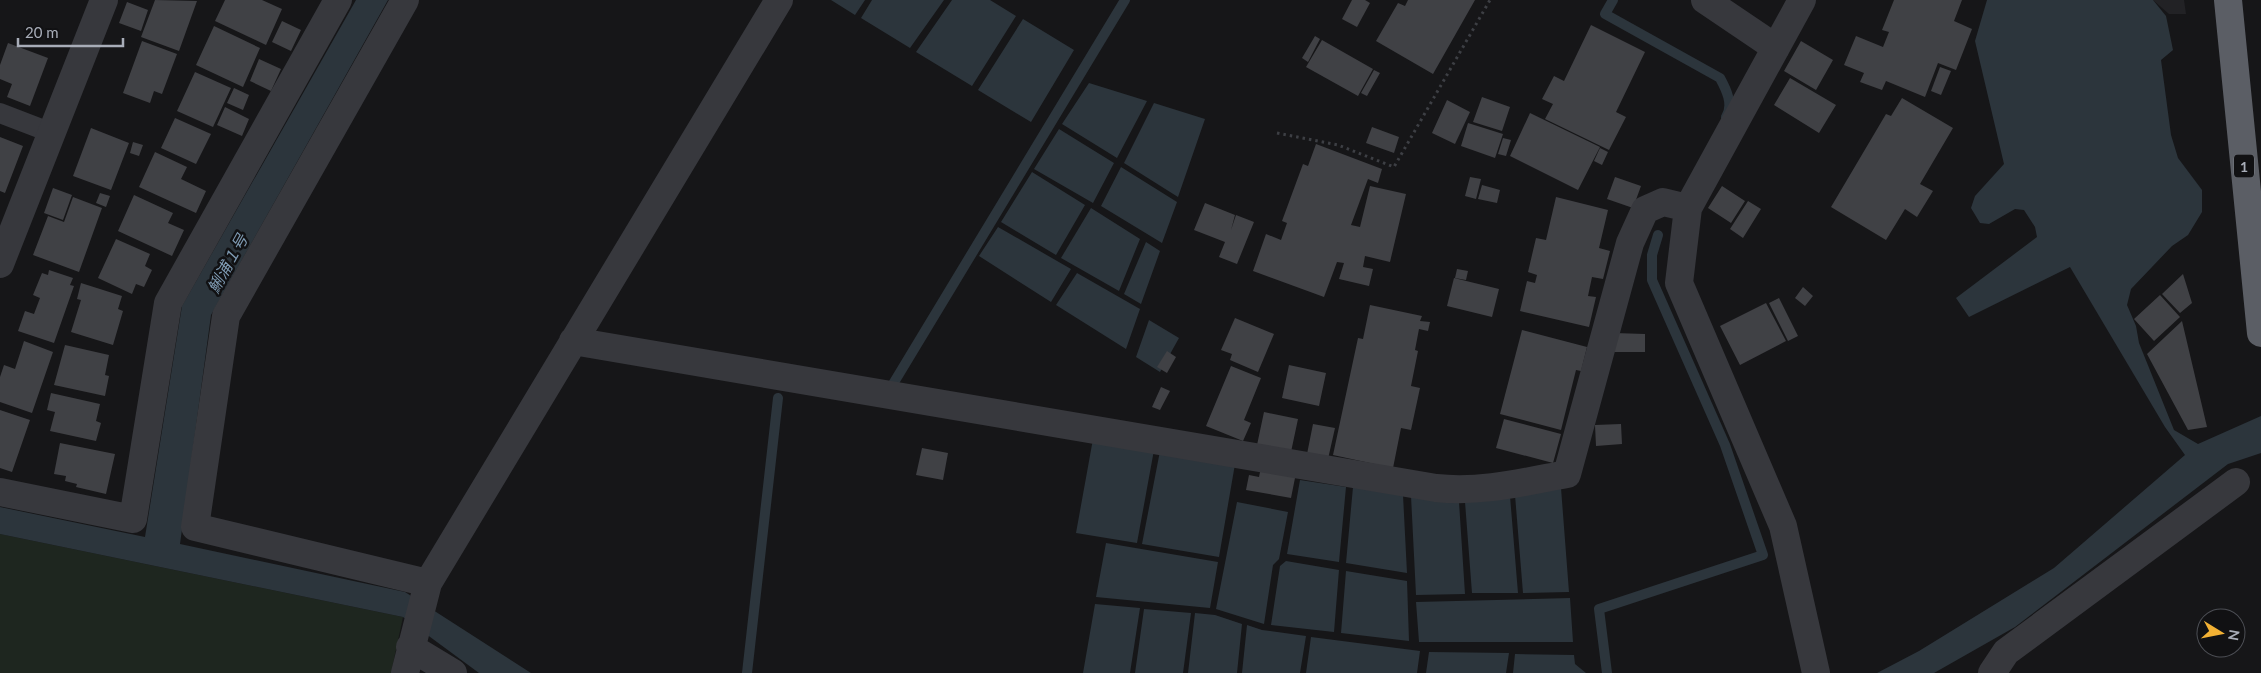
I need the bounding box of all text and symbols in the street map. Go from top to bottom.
scale bar [18,15,122,47]
text: 20 m [25,23,59,41]
road number: 1 [2234,154,2254,178]
water label: 鯏浦１号 [203,230,251,296]
north arrow [2196,608,2246,658]
text: N [2225,629,2244,642]

